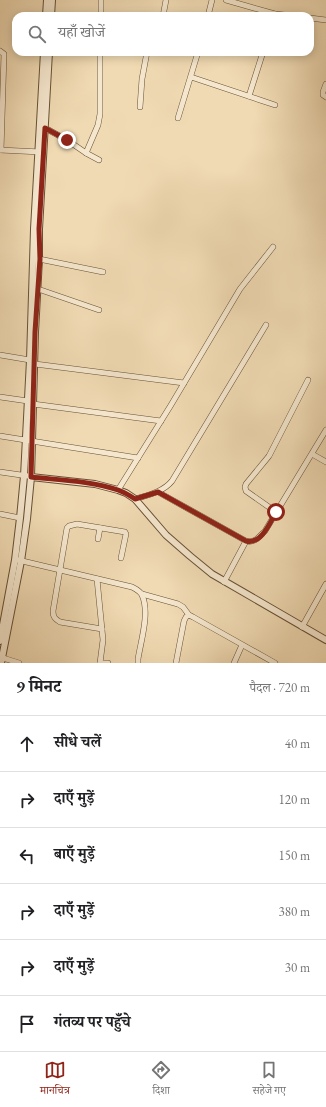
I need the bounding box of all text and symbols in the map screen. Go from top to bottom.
search box [12,12,314,56]
text: यहाँ खोजें [58,22,105,41]
icon: search [26,23,48,45]
route end [58,131,76,149]
route start [267,503,285,521]
text: 9 मिनट [16,675,61,697]
text: पैदल · 720 m [250,679,310,696]
text: सीधे चलें [54,732,101,751]
icon: ahead [16,733,38,755]
text: 40 m [285,735,310,752]
text: दाएँ मुड़ें [54,788,94,807]
icon: right [16,789,38,811]
text: 120 m [279,791,310,808]
text: बाएँ मुड़ें [54,844,95,863]
icon: left [16,845,38,867]
text: 150 m [279,847,310,864]
text: दाएँ मुड़ें [54,900,94,919]
icon: right [16,901,38,923]
text: 380 m [279,903,310,920]
text: दाएँ मुड़ें [54,956,94,975]
icon: right [16,957,38,979]
text: 30 m [285,959,310,976]
text: गंतव्य पर पहुँचे [54,1012,131,1031]
icon: arrive [16,1013,38,1035]
tab: मानचित्र [40,1059,70,1101]
tab: दिशा [150,1059,172,1101]
tab: सहेजे गए [252,1059,286,1101]

